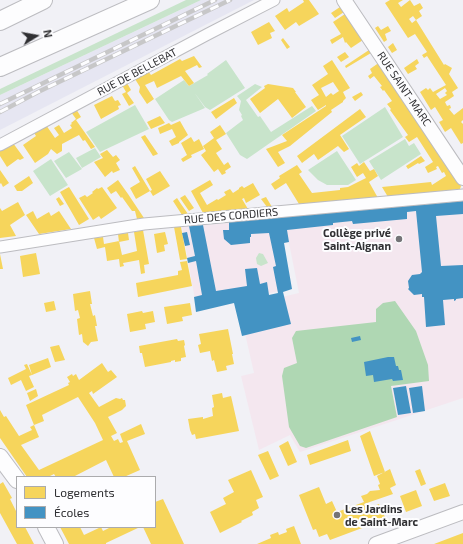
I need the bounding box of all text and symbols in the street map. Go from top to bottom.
north arrow [16,16,56,56]
text: N [41,28,55,39]
street label: RUE DE BELLEBAT [95,45,179,99]
street label: RUE SAINT-MARC [374,49,434,129]
street label: RUE DES CORDIERS [183,205,279,227]
place label: Collège privé Saint-Aignan [323,226,391,252]
marker: Collège privé Saint-Aignan [394,234,404,244]
legend [16,476,156,528]
text: Logements [54,485,115,499]
place label: Les Jardins de Saint-Marc [345,502,418,528]
text: Écoles [54,505,89,519]
marker: Les Jardins de Saint-Marc [332,510,342,520]

